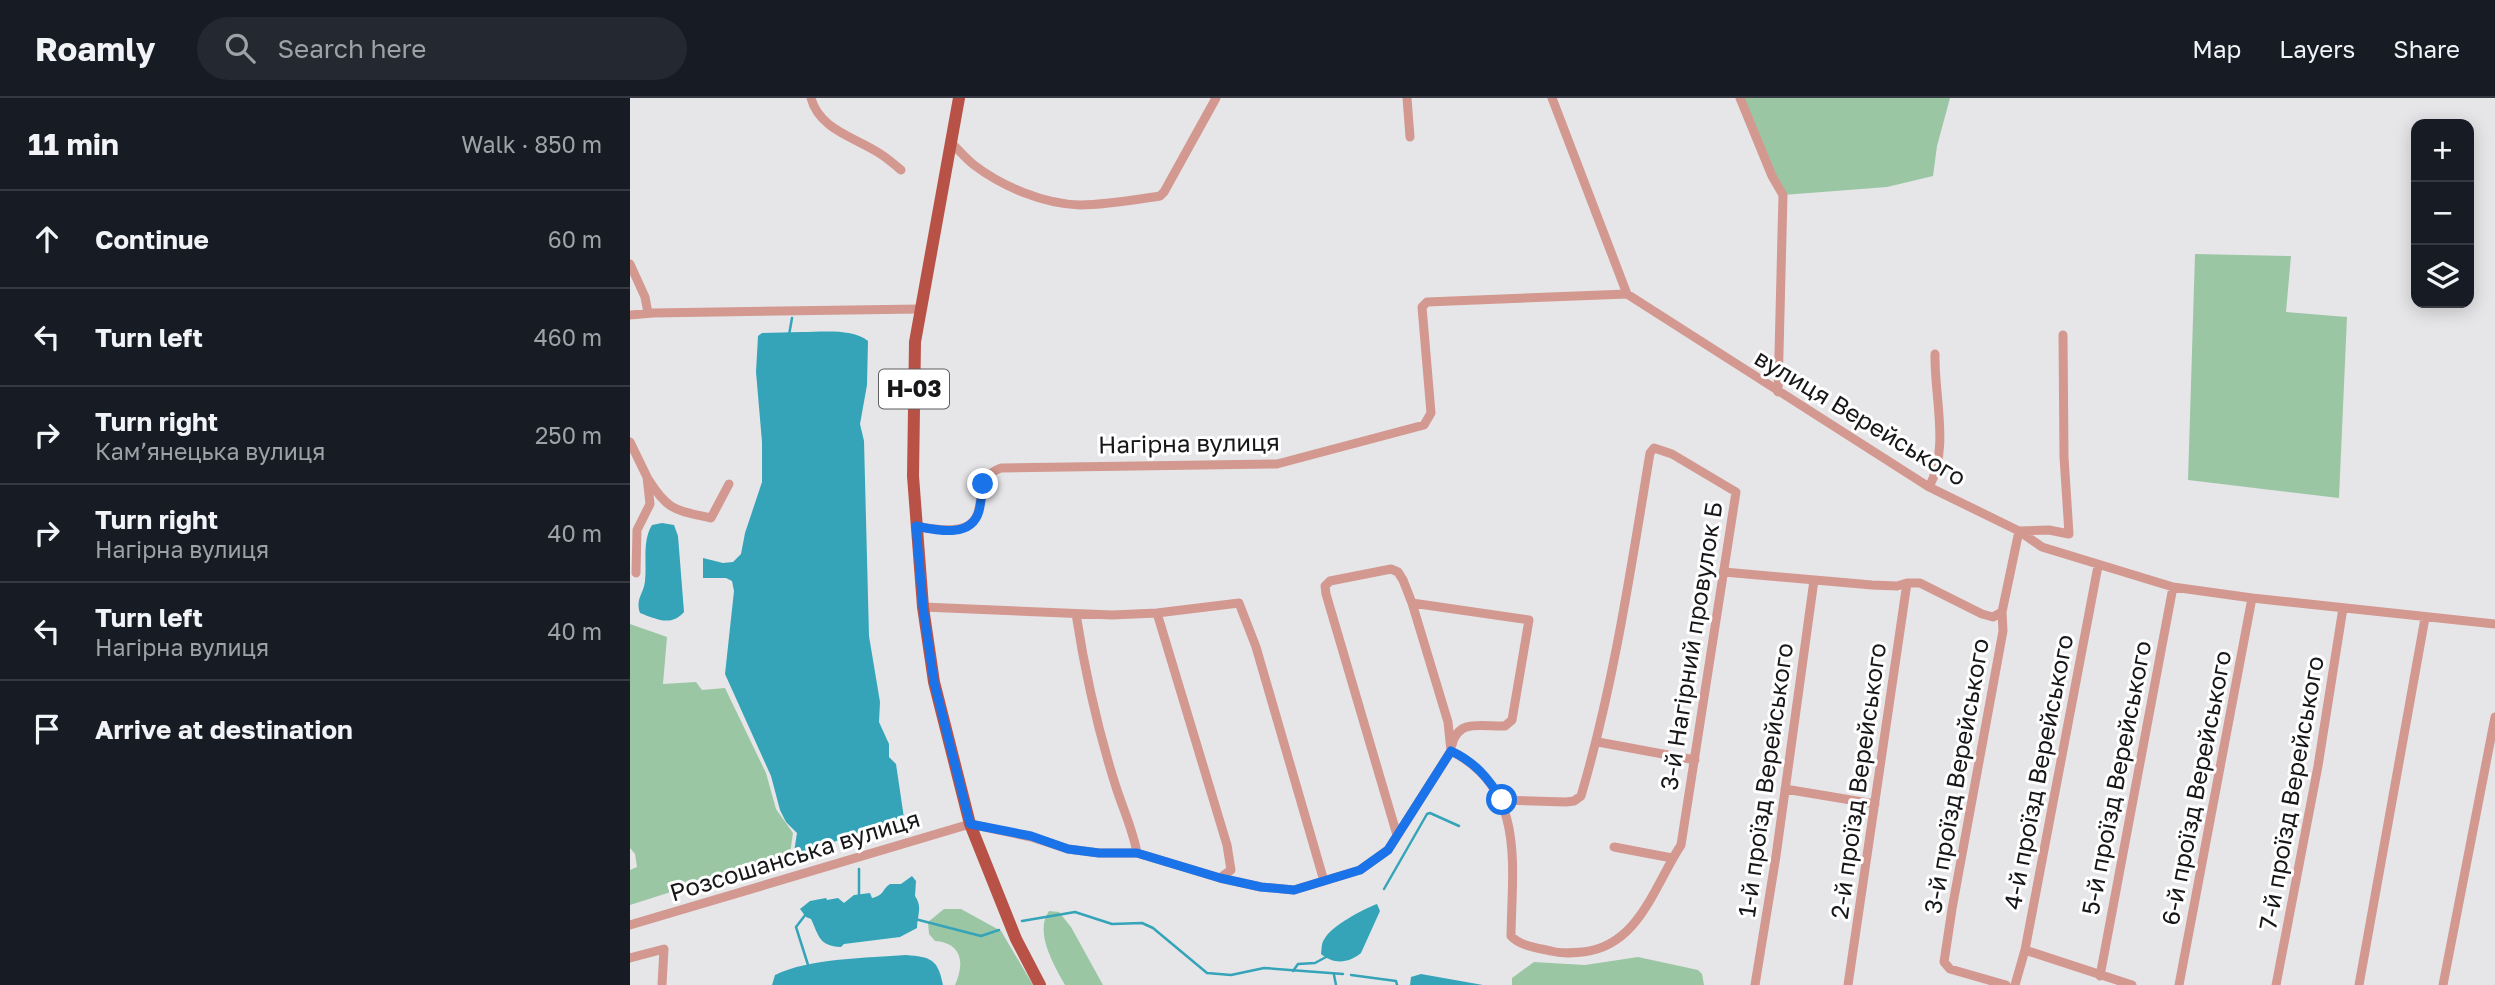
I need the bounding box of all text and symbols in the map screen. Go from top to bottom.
search box [197,17,687,80]
text: Roamly [35,29,155,68]
icon: search [221,29,259,67]
text: Search here [277,33,426,64]
text: Map [2192,34,2241,63]
text: Layers [2279,34,2355,63]
text: Share [2393,34,2460,63]
map controls [2411,119,2474,308]
button: + [2411,119,2474,182]
text: 11 min [28,126,119,162]
text: Walk · 850 m [461,130,602,158]
button: − [2411,182,2474,245]
icon: ahead [28,220,66,258]
text: Continue [95,224,209,255]
text: 60 m [548,225,602,253]
button: layers [2411,245,2474,308]
icon: left [28,318,66,356]
text: Turn left [95,322,203,353]
text: 460 m [534,323,602,351]
street label: вулиця Верейського [1750,342,1972,491]
road number: Н-03 [879,370,949,408]
text: Turn right [95,406,218,437]
icon: right [28,416,66,454]
text: 250 m [535,421,602,449]
street label: Нагірна вулиця [1098,426,1280,459]
text: Камʼянецька вулиця [95,437,325,465]
route end [967,468,998,499]
street label: 3-й Нагірний провулок Б [1653,500,1728,792]
text: Turn right [95,504,218,535]
icon: right [28,514,66,552]
text: 40 m [548,519,602,547]
text: Нагірна вулиця [95,535,269,563]
text: Turn left [95,602,203,633]
icon: left [28,612,66,650]
text: 40 m [548,617,602,645]
street label: 4-й проїзд Верейського [1997,632,2078,912]
text: Нагірна вулиця [95,633,269,661]
street label: 3-й проїзд Верейського [1917,636,1994,916]
street label: 5-й проїзд Верейського [2075,638,2156,917]
street label: 1-й проїзд Верейського [1731,641,1798,919]
street label: 2-й проїзд Верейського [1824,641,1891,921]
street label: 6-й проїзд Верейського [2155,648,2236,928]
street label: 7-й проїзд Верейського [2252,654,2329,932]
icon: arrive [28,710,66,748]
text: Arrive at destination [95,714,353,745]
route start [1486,784,1517,815]
street label: Розсошанська вулиця [666,803,923,906]

